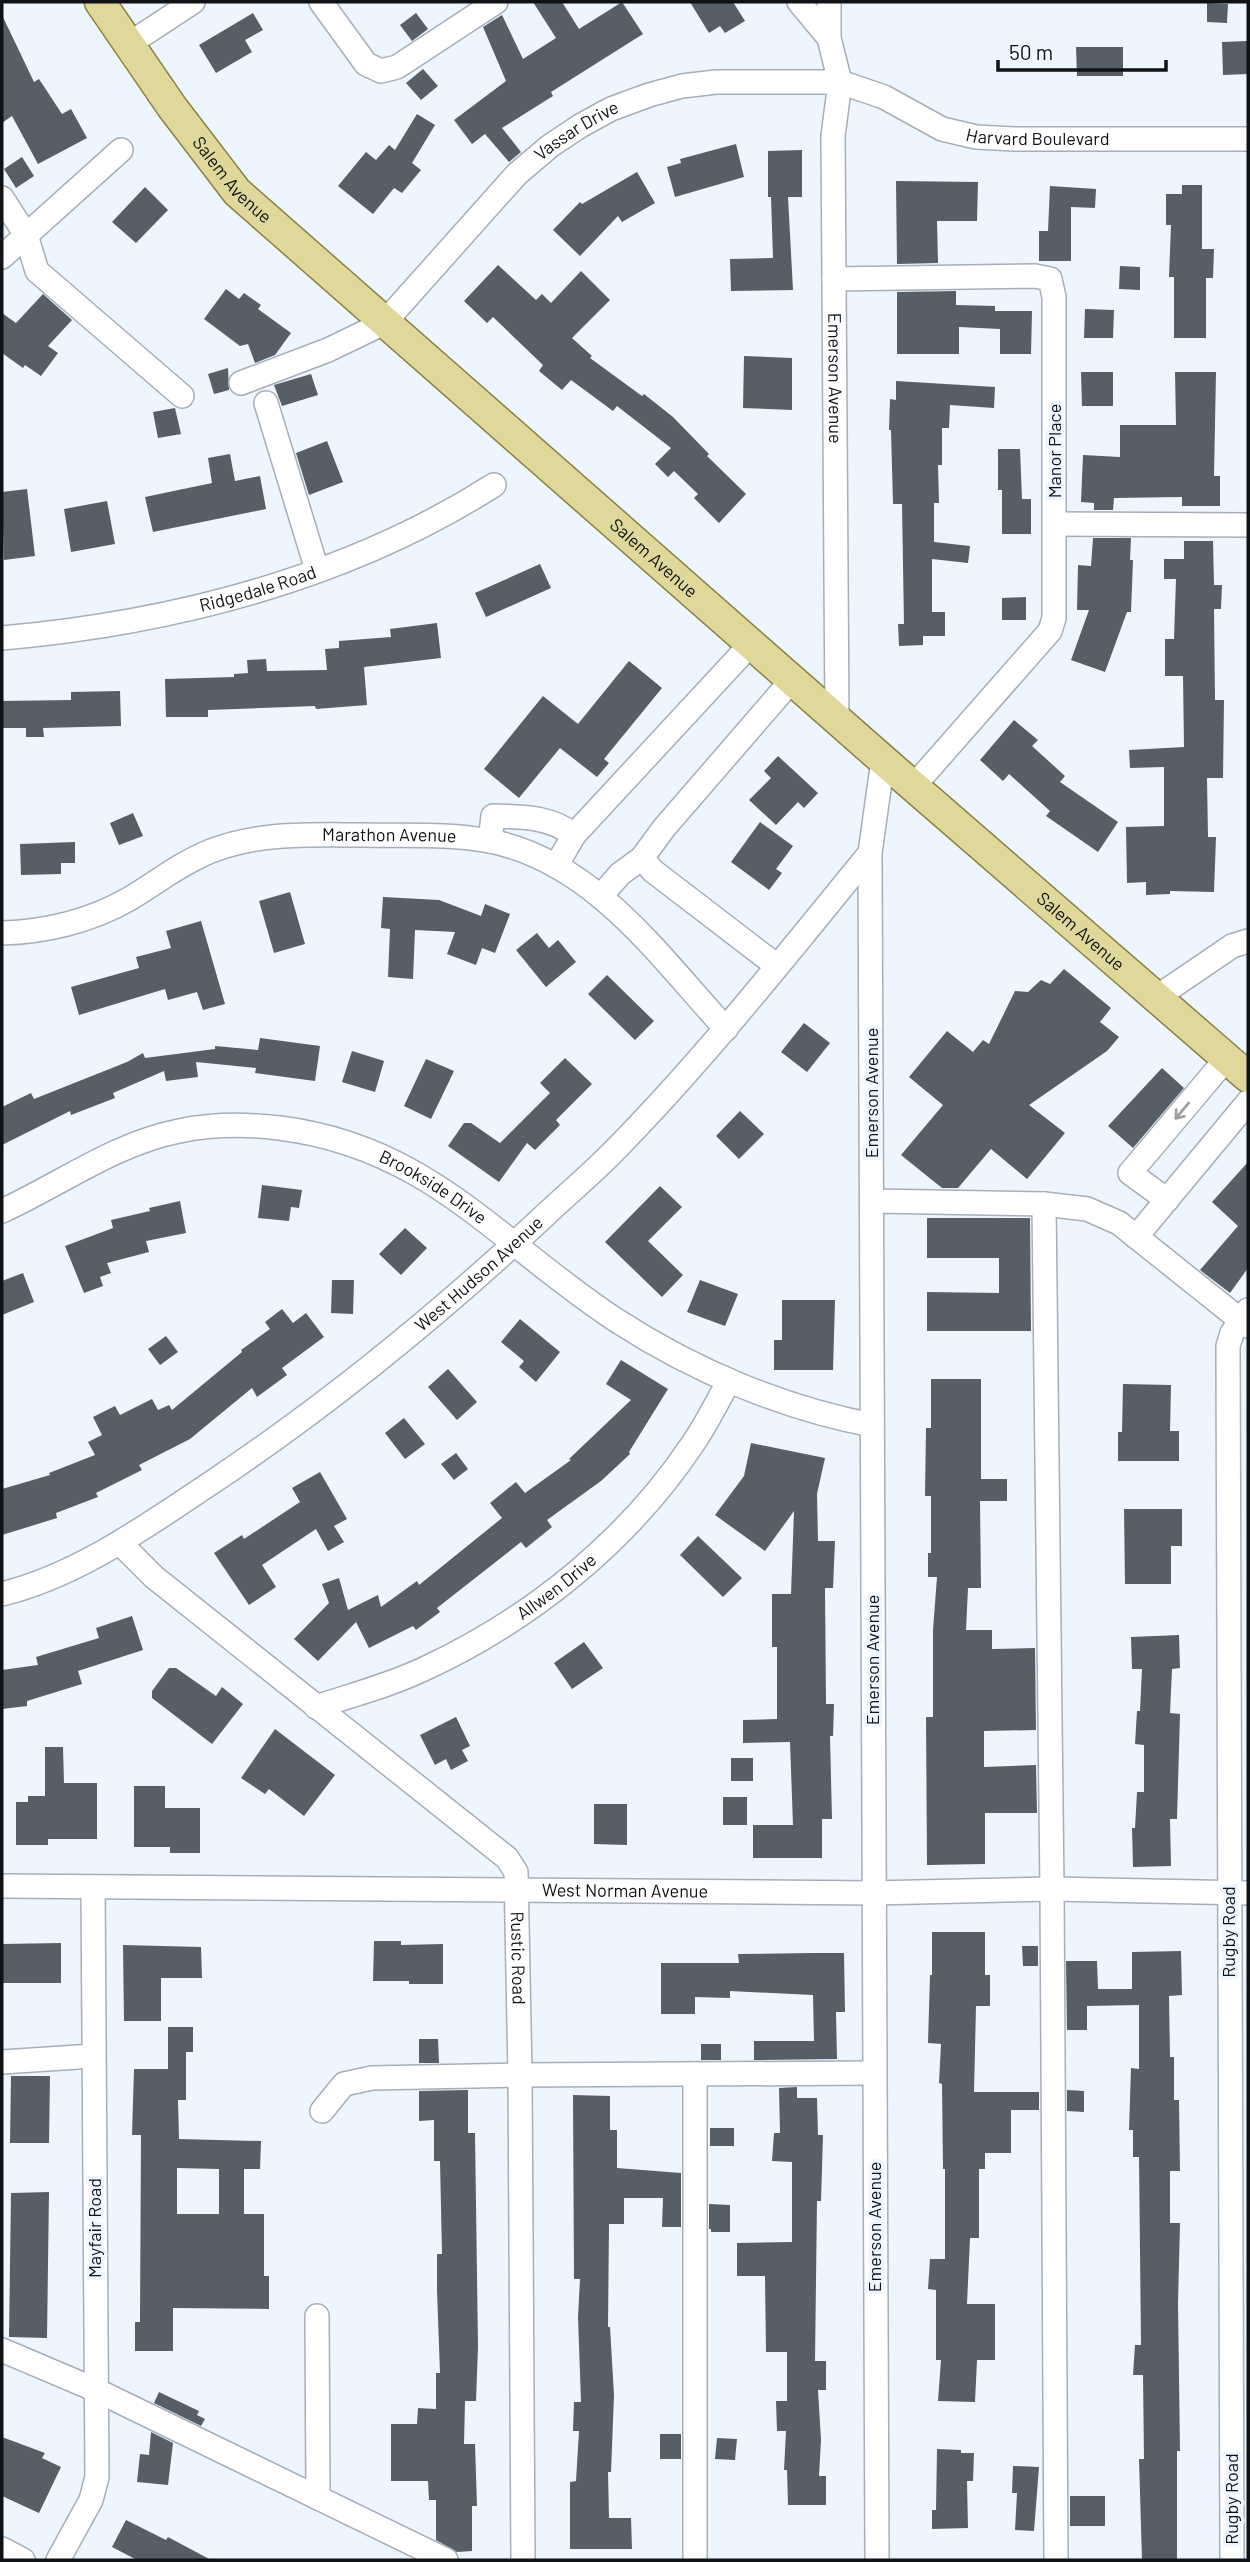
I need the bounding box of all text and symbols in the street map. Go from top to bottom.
scale bar [998,28,1166,72]
text: 50 m [1009,39,1053,64]
street label: Vassar Drive [529,95,621,165]
street label: Harvard Boulevard [964,123,1110,149]
street label: Salem Avenue [188,132,277,227]
street label: Emerson Avenue [824,313,847,444]
street label: Manor Place [1043,404,1065,498]
street label: Salem Avenue [606,513,702,602]
street label: Ridgedale Road [197,560,319,616]
street label: Marathon Avenue [322,823,457,847]
street label: Salem Avenue [1033,887,1130,975]
street label: Emerson Avenue [860,1028,882,1158]
one-way arrow [1174,1102,1190,1120]
street label: Brookside Drive [376,1145,491,1228]
street label: West Hudson Avenue [410,1211,547,1336]
street label: Allwen Drive [512,1548,600,1624]
street label: Emerson Avenue [861,1595,883,1725]
street label: West Norman Avenue [542,1878,708,1902]
street label: Rugby Road [1217,1886,1239,1978]
street label: Rustic Road [507,1911,531,2005]
street label: Emerson Avenue [863,2162,885,2292]
street label: Mayfair Road [83,2178,105,2278]
street label: Rugby Road [1220,2453,1242,2545]

